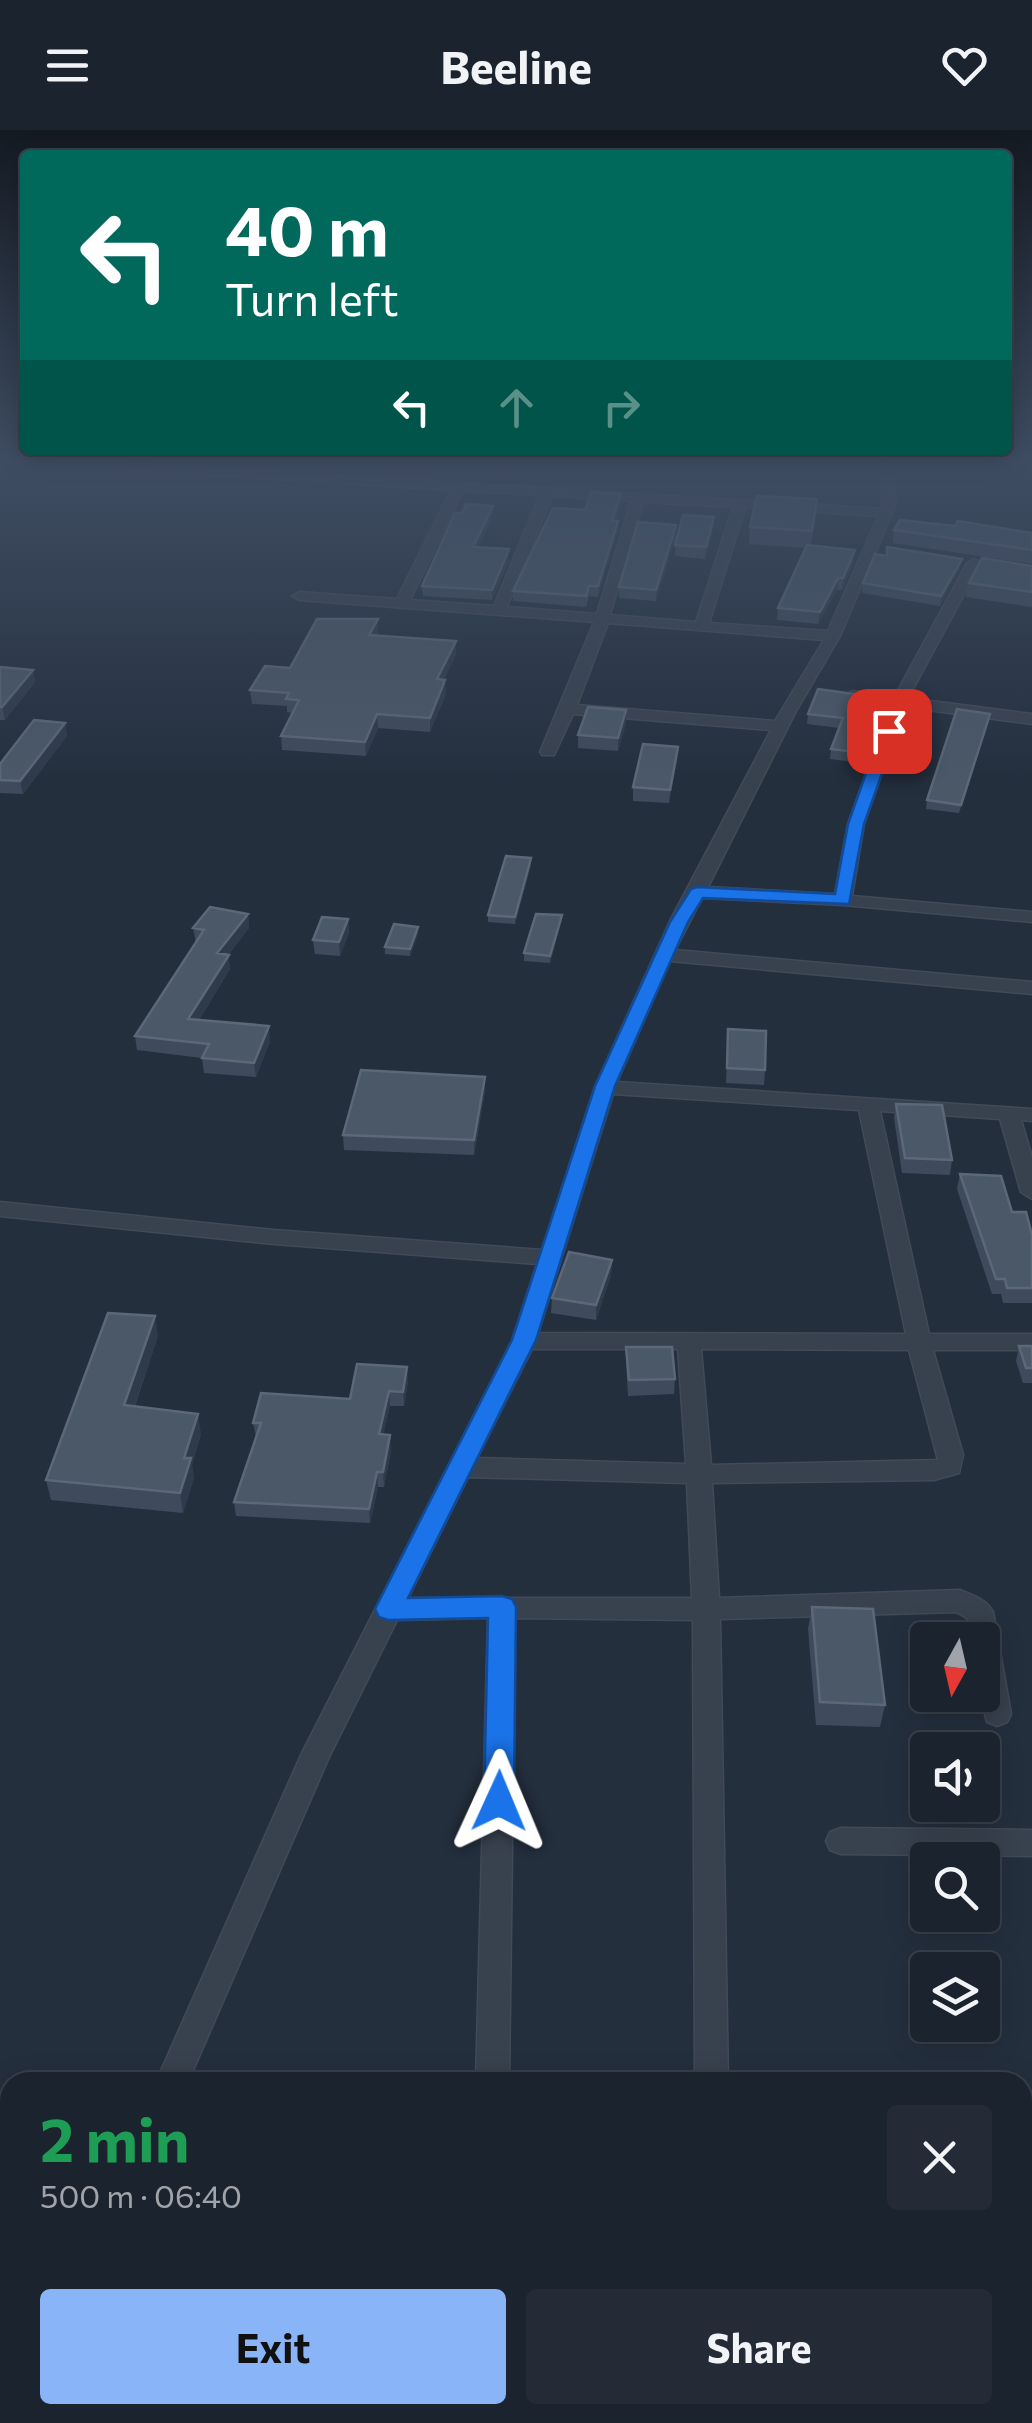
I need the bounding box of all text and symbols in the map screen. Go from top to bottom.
icon: menu [40,38,95,93]
text: Beeline [440,38,592,93]
icon: heart [937,38,992,93]
text: 40 m [225,185,389,270]
icon: left [60,190,190,320]
text: Turn left [225,270,399,325]
icon: left [384,380,439,435]
icon: ahead [489,380,544,435]
icon: right [594,380,649,435]
pin [847,689,932,774]
icon: arrive [862,704,917,759]
north arrow [910,1622,1000,1712]
map controls [910,1622,1000,2042]
button: sound [910,1732,1000,1822]
position arrow [447,1749,551,1853]
button: search [910,1842,1000,1932]
button: layers [910,1952,1000,2042]
text: 2 min [40,2101,189,2174]
button: close [887,2105,992,2210]
text: 500 m · 06:40 [40,2175,242,2215]
button: Exit [40,2289,506,2404]
button: Share [526,2289,992,2404]

